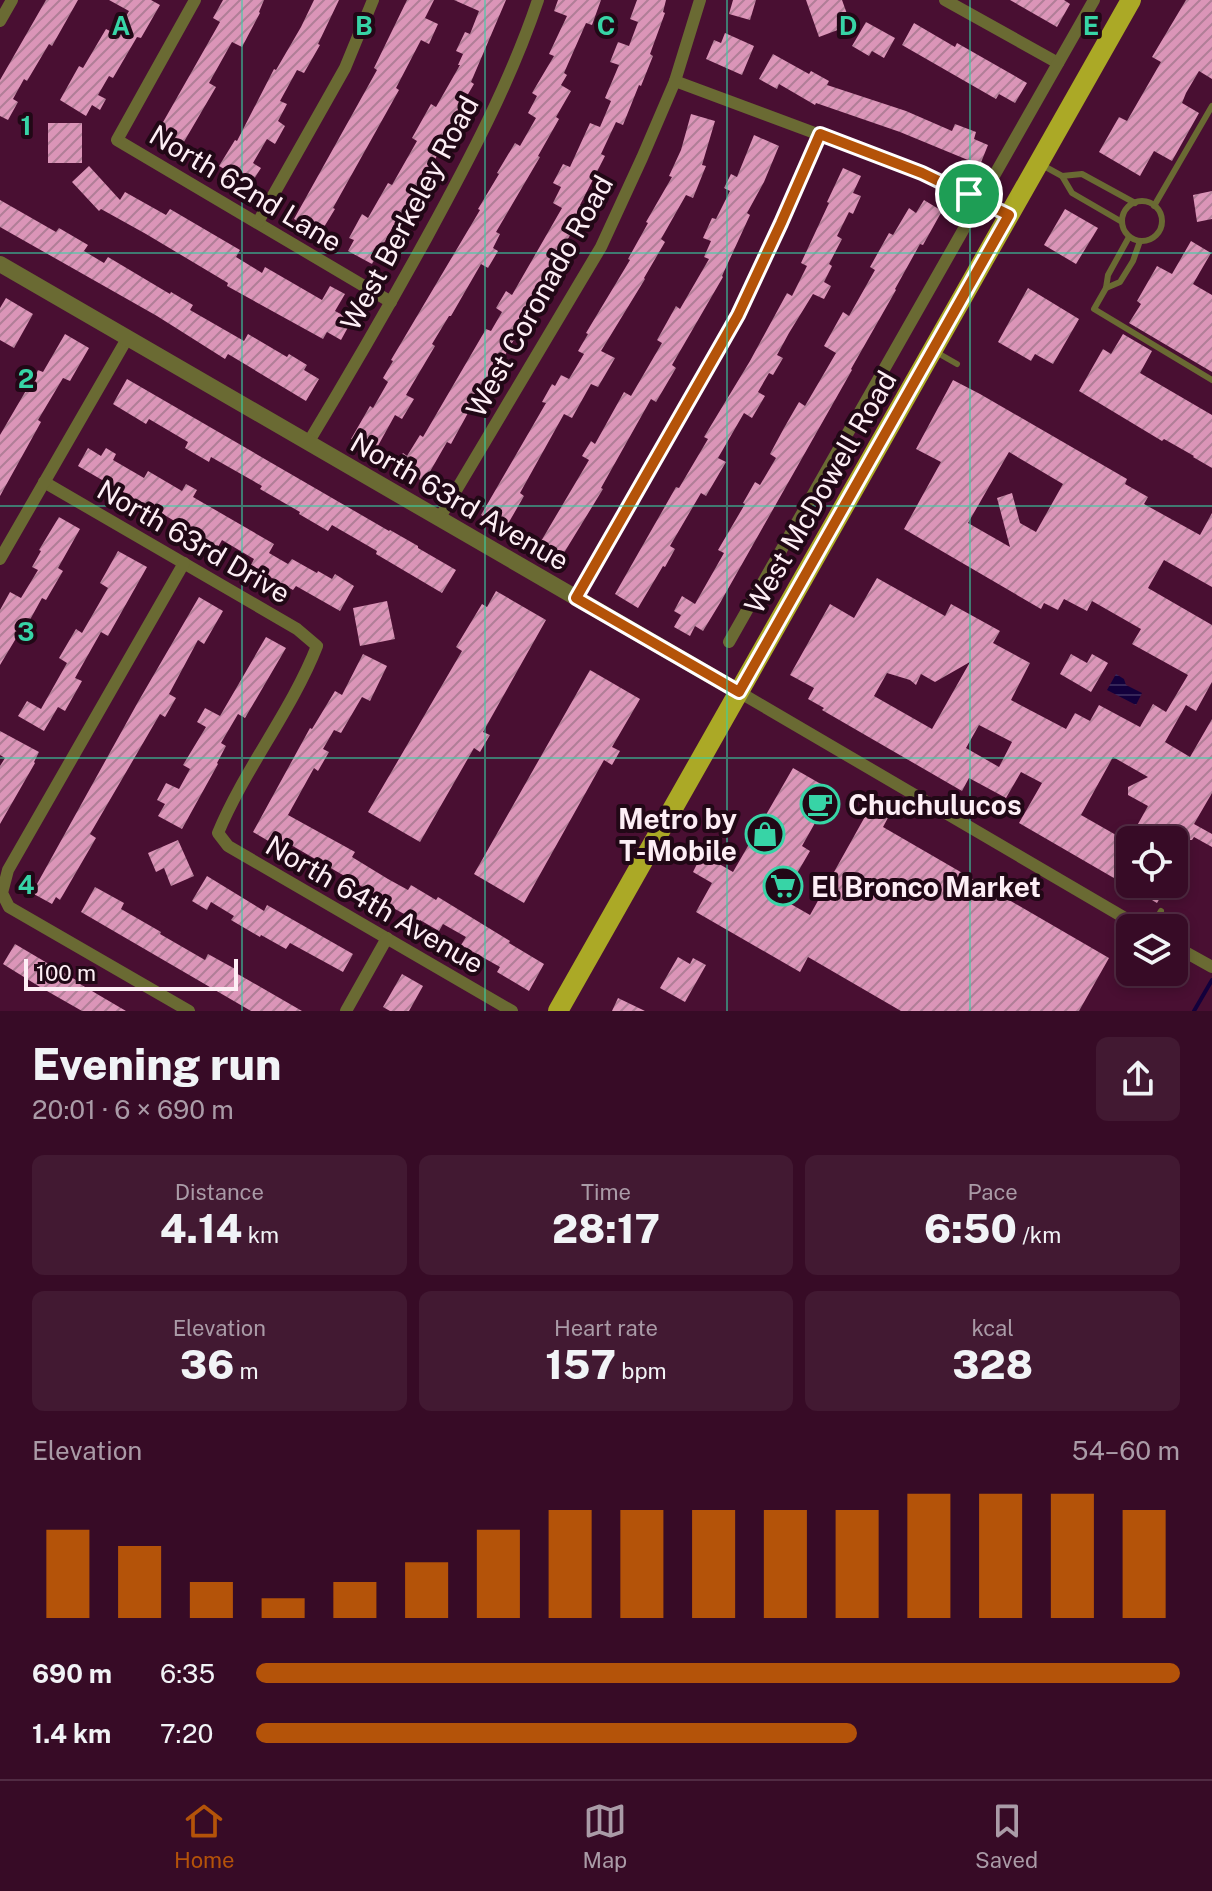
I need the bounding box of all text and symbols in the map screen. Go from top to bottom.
text: A [112,10,131,41]
text: B [355,10,373,41]
text: C [597,10,615,41]
text: D [839,10,857,41]
text: E [1083,10,1099,41]
street label: West Berkeley Road [333,90,485,336]
text: 1 [20,110,32,141]
street label: North 62nd Lane [144,118,348,258]
pin [935,160,1003,228]
street label: West Coronado Road [459,169,619,423]
icon: arrive [947,172,991,216]
text: 2 [18,363,34,394]
street label: West McDowell Road [737,365,903,619]
street label: North 63rd Avenue [345,425,575,577]
street label: North 63rd Drive [92,472,296,610]
text: 3 [17,616,35,647]
cafe icon: Chuchulucos [799,783,841,825]
place label: Chuchulucos [848,788,1022,821]
place label: Metro by T-Mobile [618,802,737,867]
shop icon: Metro by T-Mobile [744,813,786,855]
map controls [1116,826,1188,986]
button: locate [1116,826,1188,898]
street label: North 64th Avenue [260,828,490,980]
supermarket icon: El Bronco Market [762,865,804,907]
text: 4 [17,869,35,900]
place label: El Bronco Market [811,870,1041,903]
button: layers [1116,914,1188,986]
scale bar [24,955,238,991]
text: 100 m [36,960,96,986]
button: share [1096,1037,1180,1121]
text: Evening run [32,1038,281,1090]
text: 20:01 · 6 × 690 m [32,1094,234,1125]
text: Distance [175,1179,264,1205]
text: Time [581,1179,631,1205]
text: Pace [968,1179,1018,1205]
text: 4.14 [160,1205,242,1252]
text: 28:17 [552,1205,660,1252]
text: 6:50 [924,1205,1017,1252]
text: km [242,1222,279,1248]
text: /km [1017,1222,1061,1248]
text: Elevation [173,1315,266,1341]
text: Heart rate [554,1315,658,1341]
text: kcal [971,1315,1014,1341]
text: 36 [180,1341,234,1388]
text: 157 [545,1341,616,1388]
text: 328 [952,1341,1033,1388]
text: m [234,1358,259,1384]
text: bpm [616,1358,667,1384]
text: Elevation [32,1435,142,1466]
text: 54–60 m [1072,1435,1180,1466]
text: 690 m [32,1658,112,1689]
text: 6:35 [160,1658,215,1689]
text: 1.4 km [32,1718,111,1749]
text: 7:20 [160,1718,213,1749]
tab: Home [174,1799,235,1873]
tab: Map [583,1799,627,1873]
tab: Saved [975,1799,1038,1873]

